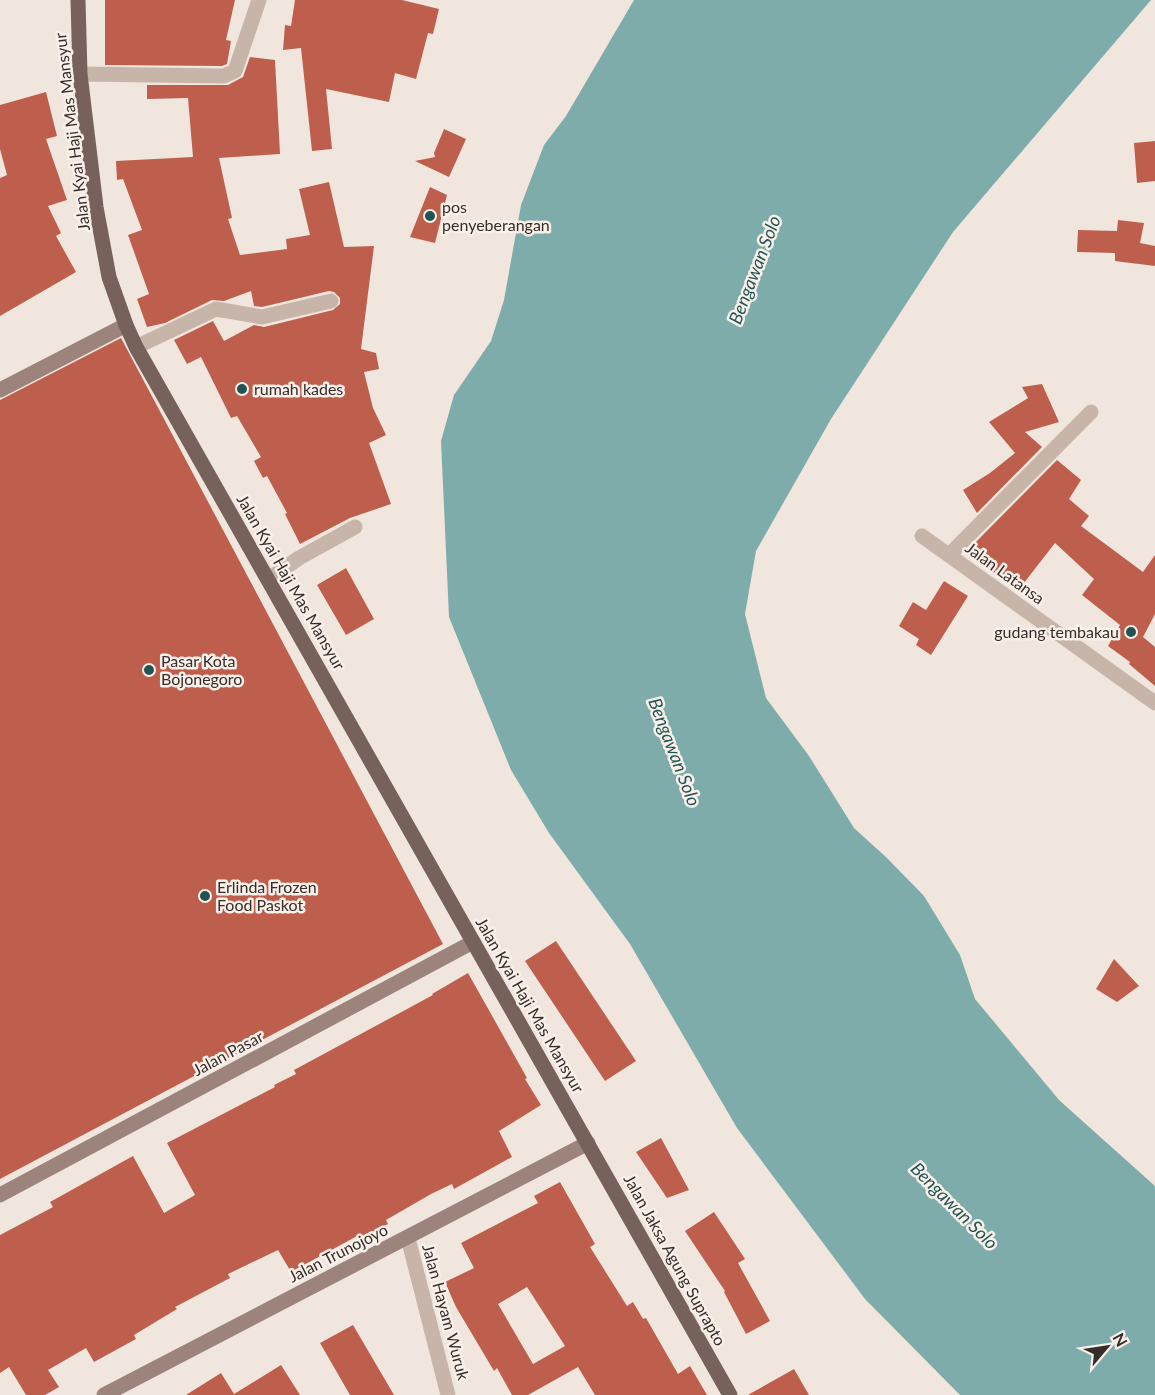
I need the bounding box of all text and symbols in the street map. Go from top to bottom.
street label: Jalan Kyai Haji Mas Mansyur [50,32,93,232]
place label: pos penyeberangan [442,197,550,234]
marker: pos penyeberangan [423,209,437,223]
water label: Bengawan Solo [723,212,785,327]
place label: rumah kades [254,379,343,398]
marker: rumah kades [235,382,249,396]
street label: Jalan Kyai Haji Mas Mansyur [233,491,350,673]
street label: Jalan Latansa [962,538,1048,608]
place label: gudang tembakau [994,622,1119,641]
marker: gudang tembakau [1124,625,1138,639]
place label: Pasar Kota Bojonegoro [161,651,242,688]
marker: Pasar Kota Bojonegoro [142,663,156,677]
water label: Bengawan Solo [644,694,706,809]
place label: Erlinda Frozen Food Paskot [217,877,317,914]
marker: Erlinda Frozen Food Paskot [198,889,212,903]
street label: Jalan Kyai Haji Mas Mansyur [472,914,589,1096]
street label: Jalan Pasar [189,1026,266,1079]
water label: Bengawan Solo [907,1157,1003,1253]
street label: Jalan Jaksa Agung Suprapto [620,1171,730,1349]
street label: Jalan Trunojoyo [285,1219,391,1286]
street label: Jalan Hayam Wuruk [419,1242,474,1383]
north arrow [1077,1317,1137,1377]
text: N [1109,1329,1132,1349]

